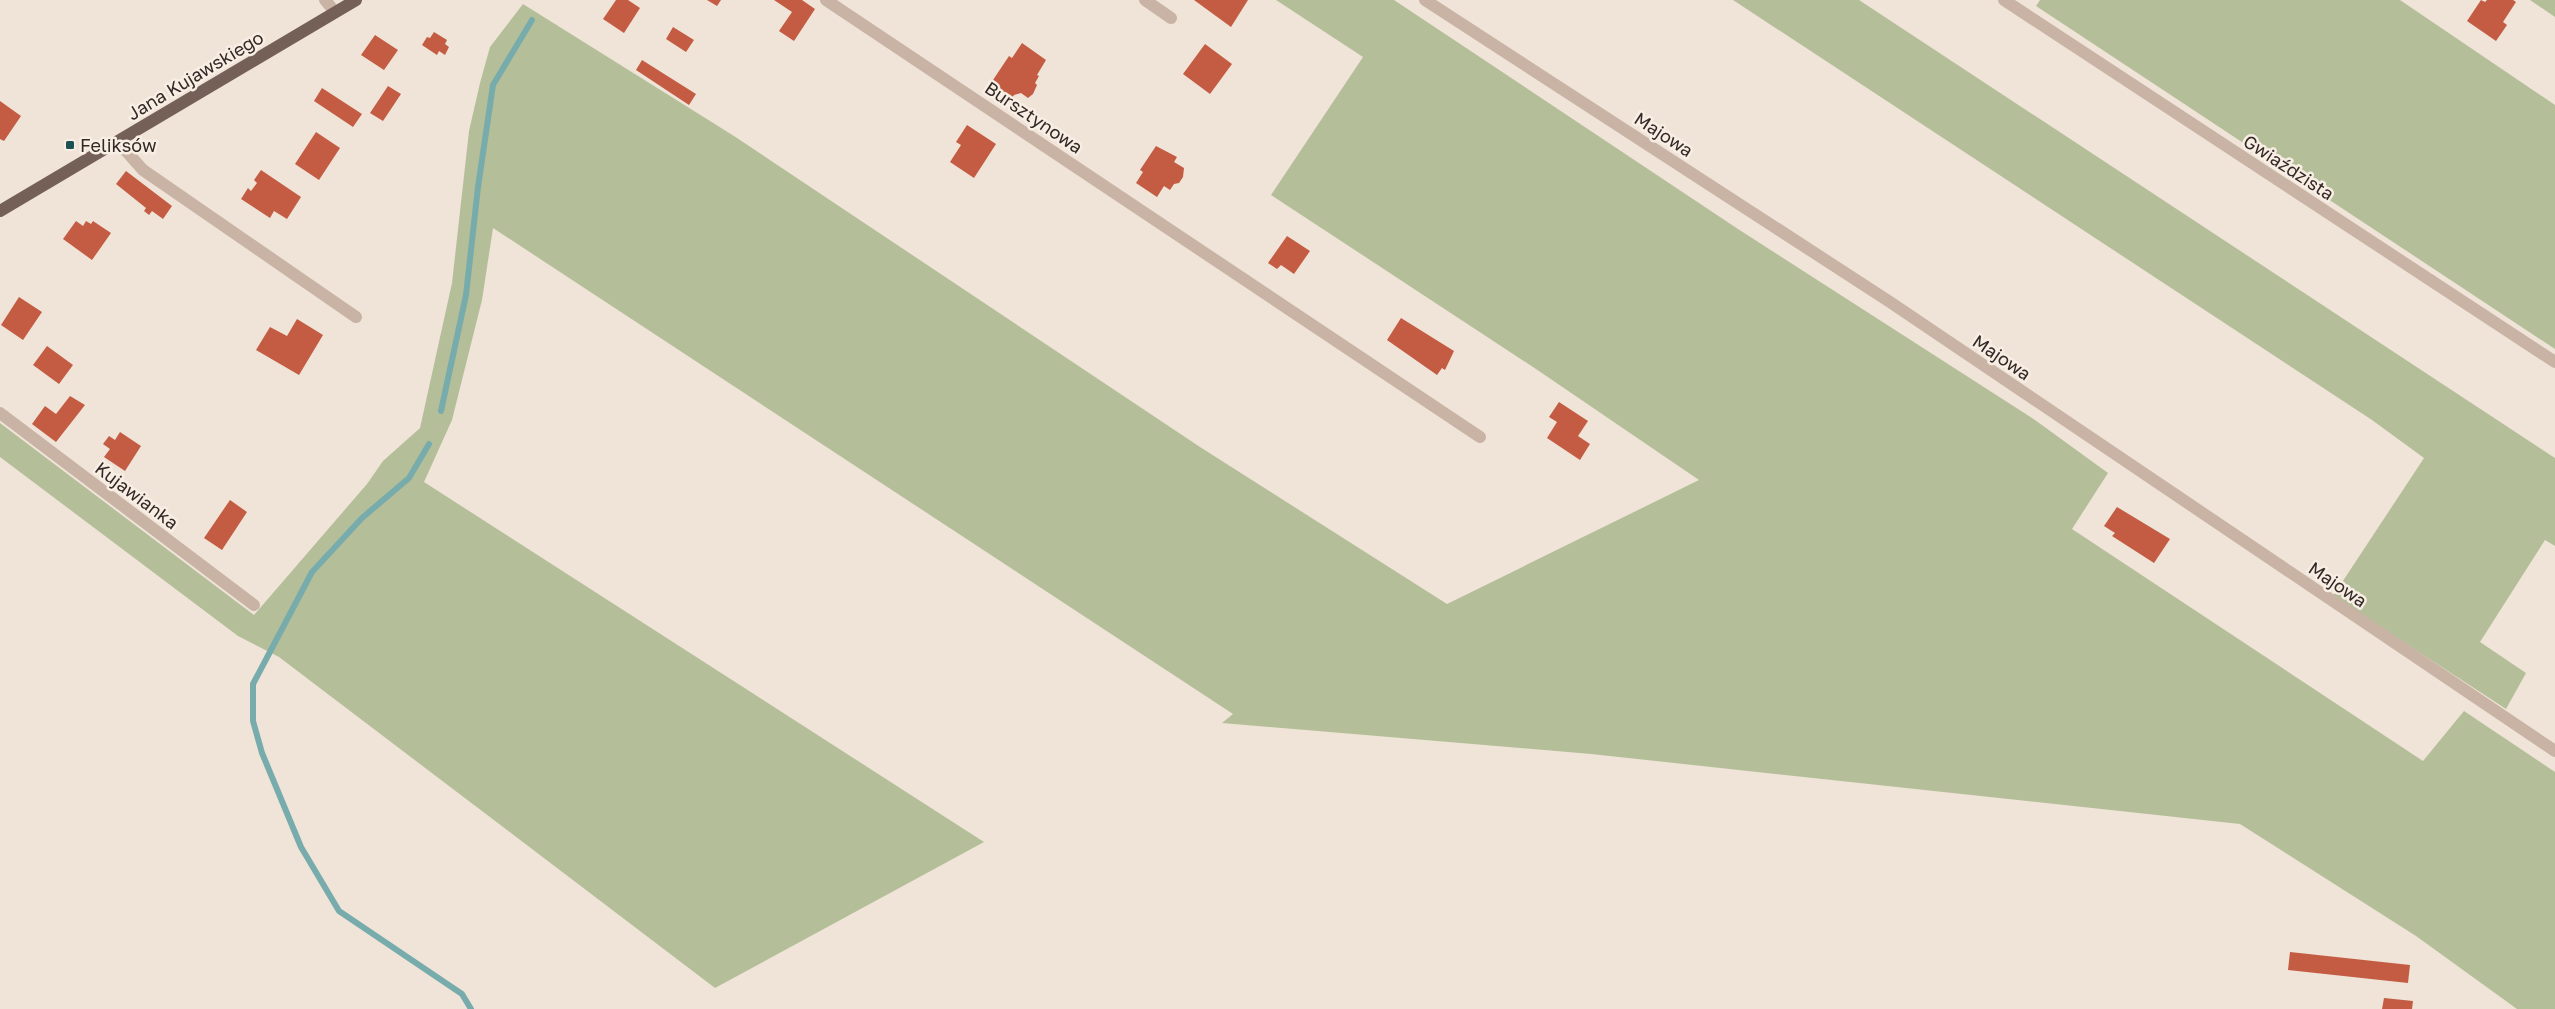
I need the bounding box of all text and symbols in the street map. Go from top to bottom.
street label: Jana Kujawskiego [123,26,267,124]
street label: Bursztynowa [981,76,1087,158]
street label: Majowa [1631,107,1697,161]
street label: Gwiaździsta [2240,130,2338,204]
place label: Feliksów [80,134,157,156]
marker: Feliksów [64,139,76,151]
street label: Majowa [1969,330,2035,384]
street label: Kujawianka [91,457,183,533]
street label: Majowa [2305,557,2371,611]

